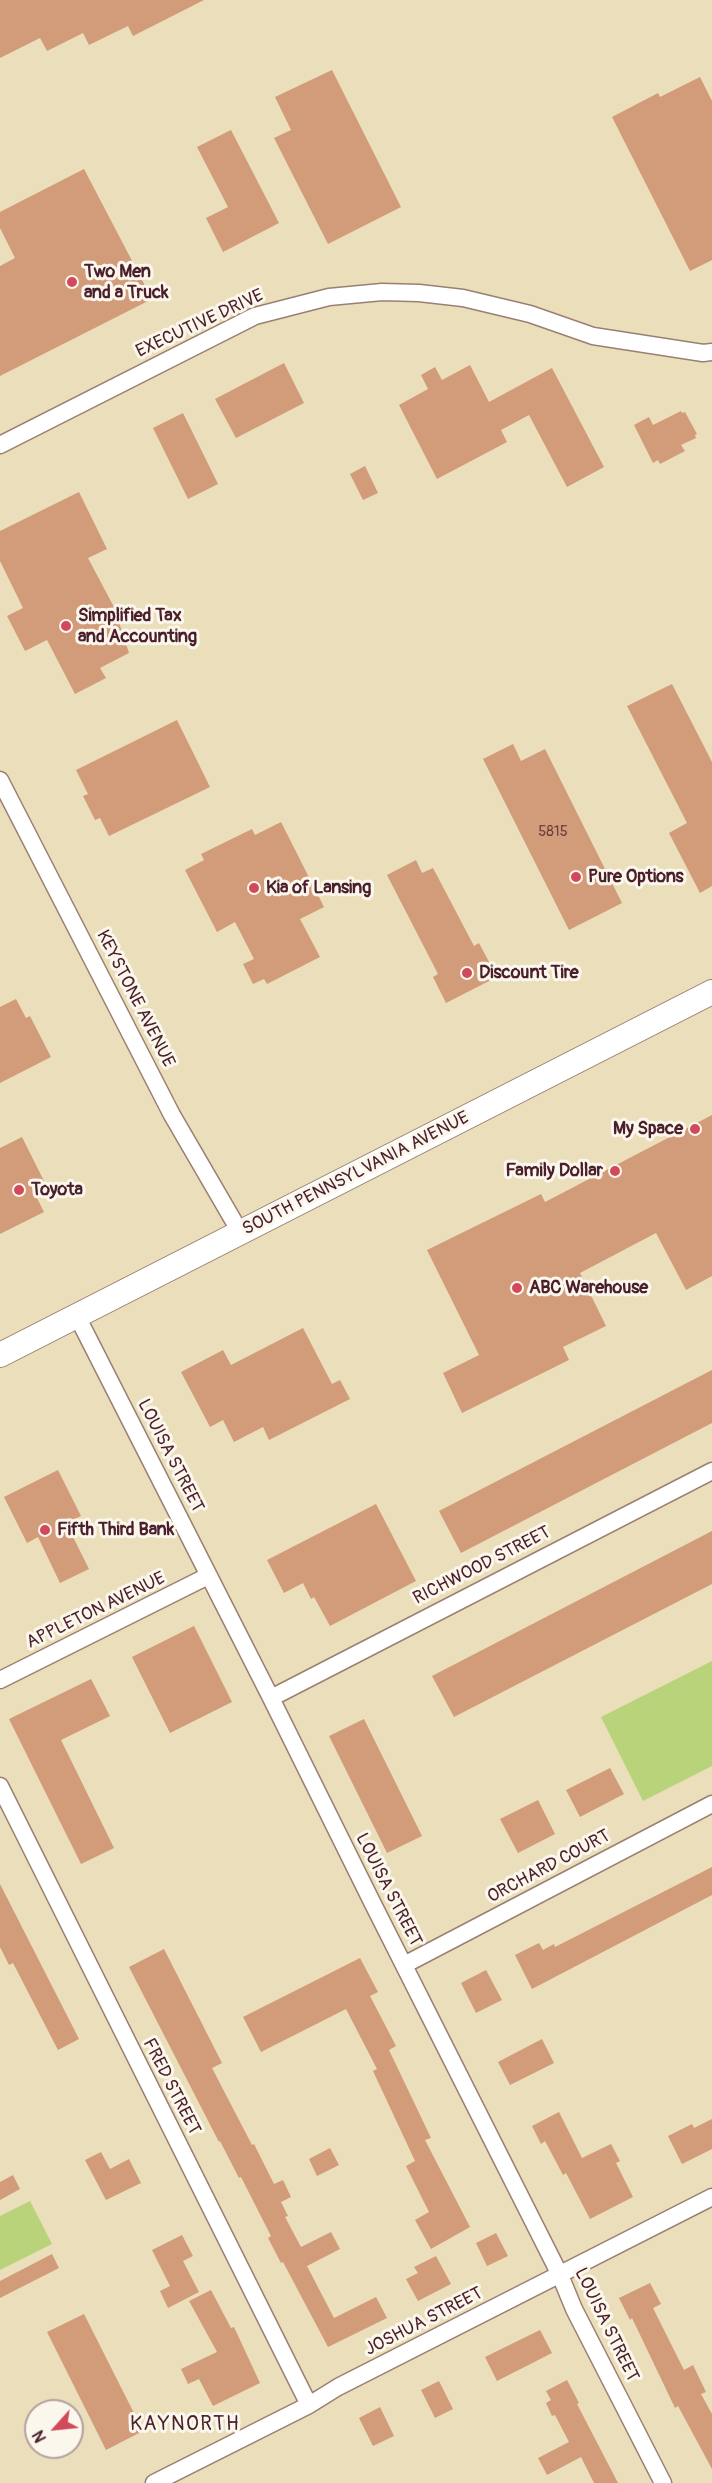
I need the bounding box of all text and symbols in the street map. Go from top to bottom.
place label: Two Men and a Truck [84,261,169,304]
marker: Two Men and a Truck [65,275,79,289]
street label: EXECUTIVE DRIVE [133,285,267,363]
place label: Simplified Tax and Accounting [78,605,197,648]
marker: Simplified Tax and Accounting [59,619,73,633]
house number: 5815 [538,823,568,841]
place label: Pure Options [588,866,684,888]
marker: Pure Options [569,870,583,884]
place label: Kia of Lansing [266,877,371,899]
marker: Kia of Lansing [247,881,261,895]
street label: KEYSTONE AVENUE [91,927,179,1071]
place label: Discount Tire [479,962,579,984]
marker: Discount Tire [460,966,474,980]
street label: SOUTH PENNSYLVANIA AVENUE [239,1107,473,1241]
place label: My Space [613,1118,683,1140]
marker: My Space [688,1122,702,1136]
place label: Family Dollar [505,1160,603,1182]
marker: Family Dollar [608,1164,622,1178]
place label: Toyota [31,1179,83,1201]
marker: Toyota [12,1183,26,1197]
place label: ABC Warehouse [529,1277,648,1299]
marker: ABC Warehouse [510,1281,524,1295]
street label: LOUISA STREET [132,1396,208,1516]
place label: Fifth Third Bank [57,1519,174,1541]
street label: RICHWOOD STREET [410,1522,554,1610]
marker: Fifth Third Bank [38,1523,52,1537]
street label: APPLETON AVENUE [23,1568,169,1654]
street label: ORCHARD COURT [484,1826,614,1908]
street label: LOUISA STREET [350,1830,426,1950]
street label: FRED STREET [137,2035,205,2139]
street label: LOUISA STREET [569,2264,643,2386]
street label: JOSHUA STREET [362,2283,486,2361]
north arrow [24,2399,84,2459]
district label: KAYNORTH [130,2413,240,2437]
text: N [28,2427,51,2446]

